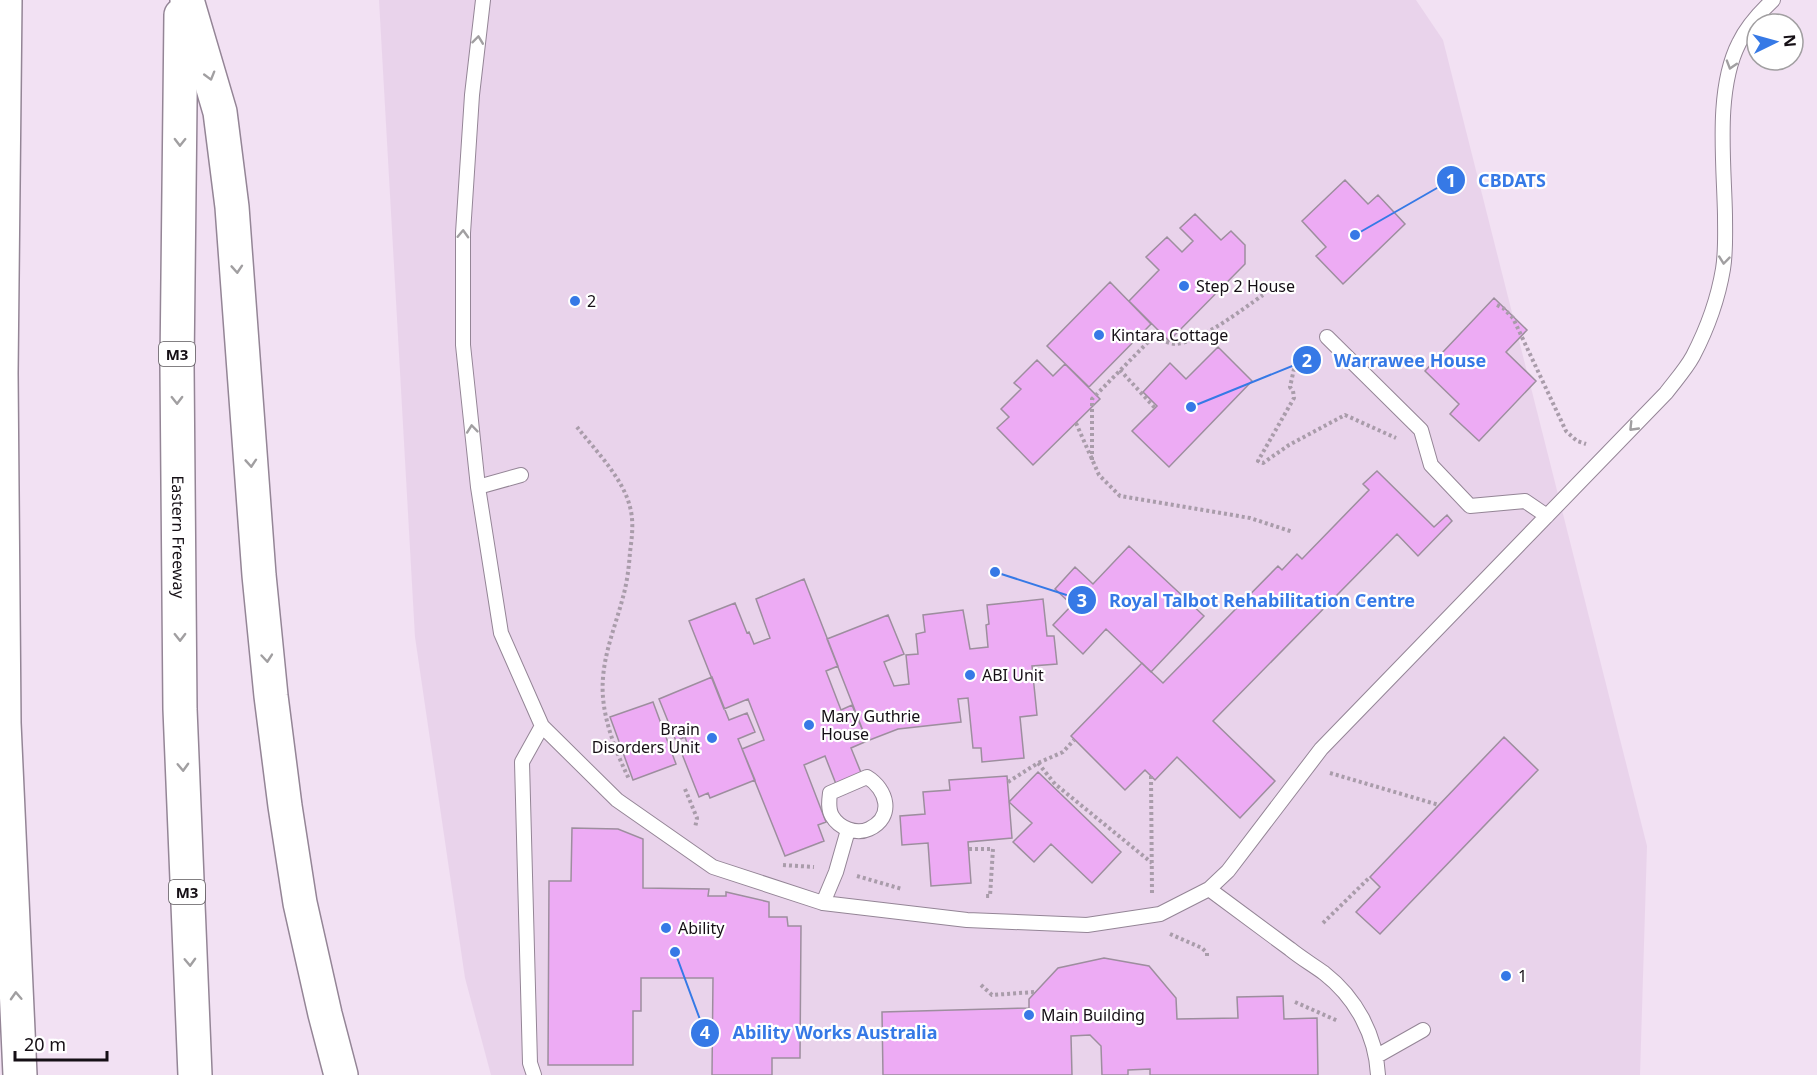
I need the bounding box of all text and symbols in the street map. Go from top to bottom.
north arrow [1745,12,1805,72]
text: N [1778,33,1801,48]
one-way arrow [471,35,484,44]
one-way arrow [1726,59,1738,70]
one-way arrow [202,71,215,81]
one-way arrow [173,138,186,147]
callout: CBDATS [1436,162,1557,198]
text: 1 [1446,168,1456,192]
text: CBDATS [1478,168,1546,192]
one-way arrow [457,230,470,239]
one-way arrow [1718,255,1731,264]
one-way arrow [230,264,243,273]
place label: Step 2 House [1196,275,1295,297]
marker: Step 2 House [1177,279,1191,293]
place label: 2 [587,290,596,312]
marker: 2 [568,294,582,308]
place label: Kintara Cottage [1111,324,1228,346]
marker: Kintara Cottage [1092,328,1106,342]
road number: M3 [159,342,195,366]
callout: Warrawee House [1292,342,1499,378]
text: 2 [1302,348,1312,372]
text: Warrawee House [1334,348,1486,372]
one-way arrow [171,396,183,405]
one-way arrow [1629,420,1640,430]
one-way arrow [466,424,479,433]
one-way arrow [244,459,257,468]
street label: Eastern Freeway [167,475,190,599]
callout: Royal Talbot Rehabilitation Centre [1067,582,1427,618]
text: 3 [1077,588,1087,612]
text: Royal Talbot Rehabilitation Centre [1109,588,1415,612]
one-way arrow [174,633,186,642]
one-way arrow [260,653,273,662]
place label: ABI Unit [982,664,1044,686]
marker: ABI Unit [963,668,977,682]
place label: Mary Guthrie House [821,705,920,745]
place label: Brain Disorders Unit [592,718,700,758]
marker: Mary Guthrie House [802,718,816,732]
marker: Brain Disorders Unit [705,731,719,745]
one-way arrow [176,763,189,772]
road number: M3 [169,880,205,904]
place label: Ability [678,917,725,939]
marker: Ability [659,921,673,935]
one-way arrow [183,958,196,967]
place label: 1 [1518,965,1527,987]
marker: 1 [1499,969,1513,983]
one-way arrow [10,991,23,1000]
place label: Main Building [1041,1004,1145,1026]
marker: Main Building [1022,1008,1036,1022]
callout: Ability Works Australia [690,1015,949,1051]
text: 4 [700,1020,710,1044]
text: Ability Works Australia [733,1020,937,1044]
scale bar [15,1024,106,1062]
text: 20 m [24,1032,66,1056]

